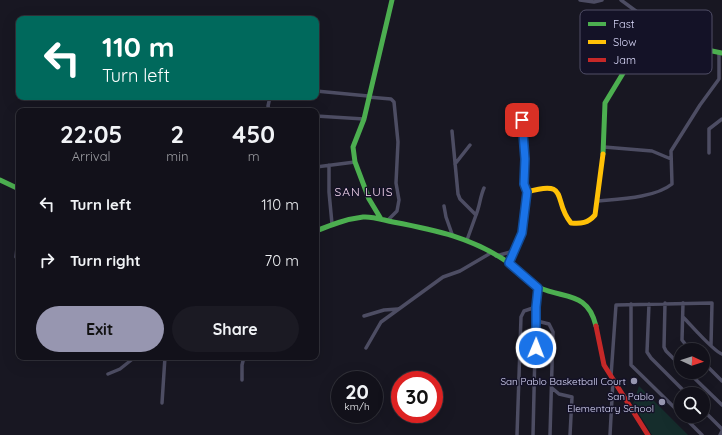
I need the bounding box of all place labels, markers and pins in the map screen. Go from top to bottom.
pin [505,103,539,137]
place label: San Pablo Basketball Court [500,375,627,388]
marker: San Pablo Basketball Court [629,376,639,386]
place label: San Pablo Elementary School [567,390,654,415]
marker: San Pablo Elementary School [657,397,667,407]

